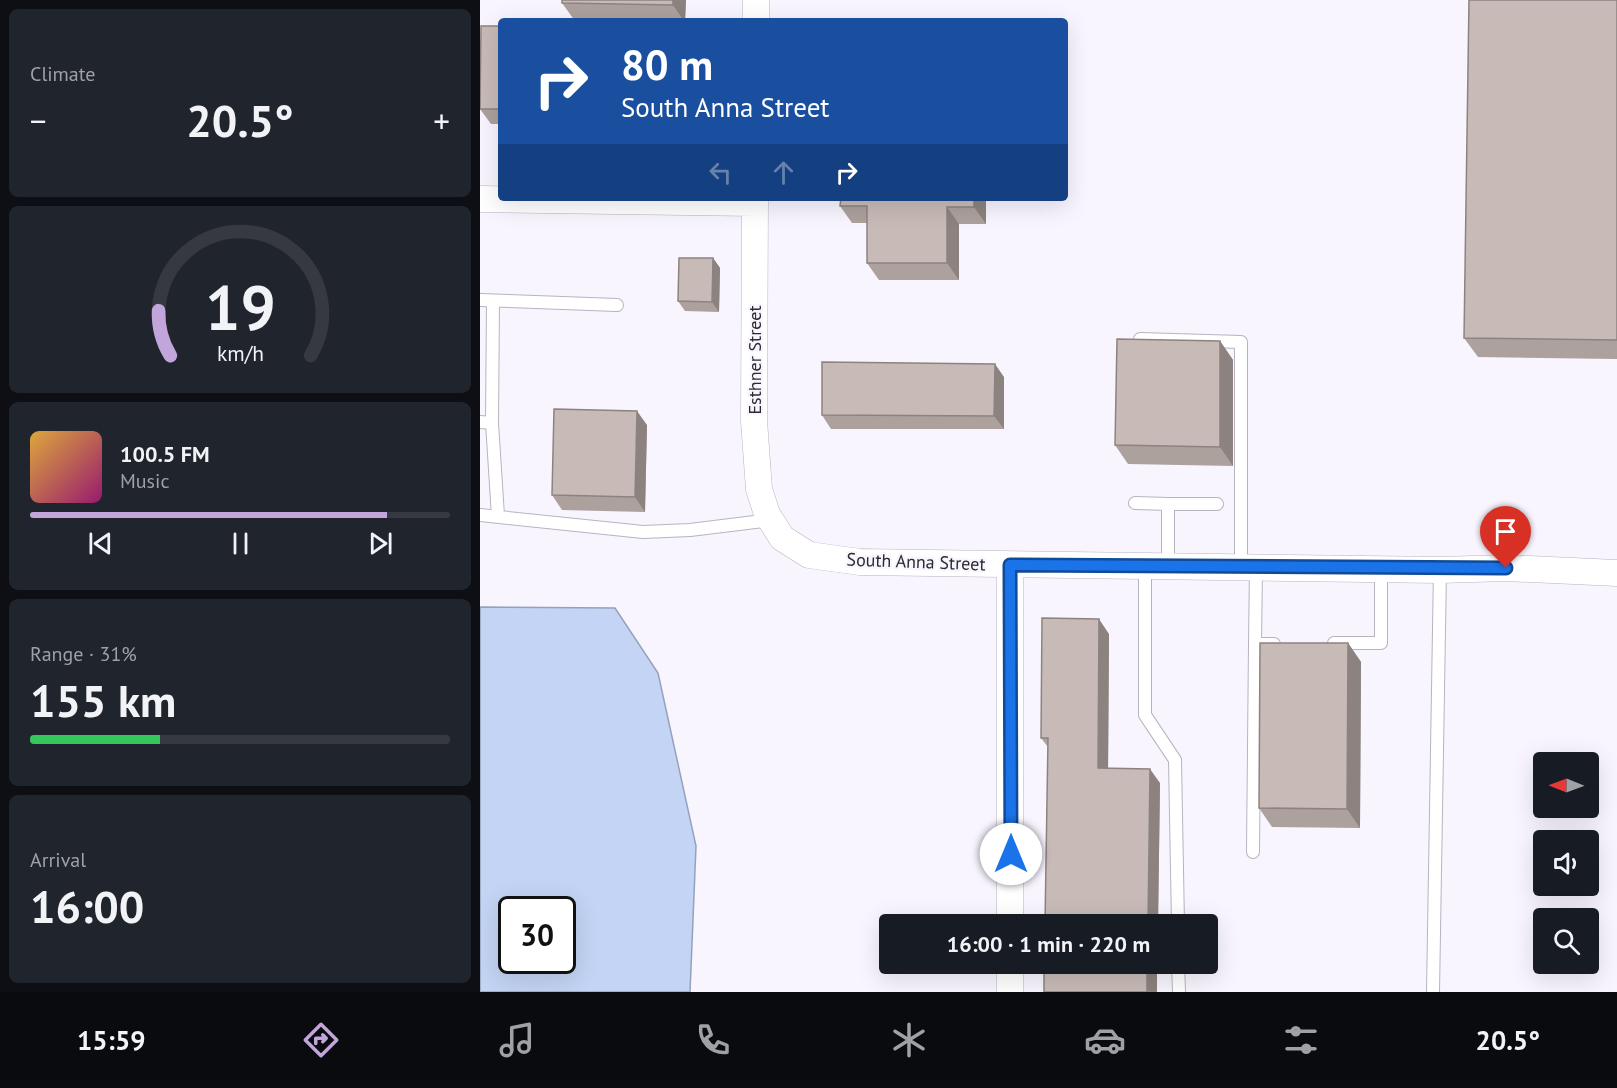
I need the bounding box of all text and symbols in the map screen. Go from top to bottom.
text: 80 m [621,37,713,92]
icon: right [522,42,600,120]
text: Climate [30,61,96,87]
text: South Anna Street [621,90,830,124]
text: 20.5° [186,91,294,149]
text: − [30,99,47,142]
text: + [433,99,450,142]
icon: left [704,156,737,189]
icon: ahead [767,156,800,189]
icon: right [830,156,863,189]
text: 19 [205,267,275,348]
street label: Esthner Street [743,305,766,415]
text: km/h [216,340,263,368]
text: 100.5 FM [120,440,210,468]
text: Music [120,468,169,494]
pin [1480,506,1531,568]
icon: arrive [1489,515,1522,548]
icon: previous [84,527,117,560]
icon: pause [224,527,257,560]
icon: next [364,527,397,560]
street label: South Anna Street [846,548,986,575]
text: Range · 31% [30,641,137,667]
text: 155 km [30,671,176,729]
north arrow [1533,752,1599,818]
map controls [1533,752,1599,974]
position arrow [979,822,1043,886]
button: sound [1533,830,1599,896]
text: Arrival [30,847,86,873]
text: 16:00 [30,877,144,935]
speed limit sign: 30 [498,896,576,974]
button: search [1533,908,1599,974]
text: 16:00 · 1 min · 220 m [947,930,1150,958]
icon: directions [300,1019,342,1061]
icon: music [496,1019,538,1061]
icon: phone [692,1019,734,1061]
icon: climate [888,1019,930,1061]
icon: car [1084,1019,1126,1061]
icon: filters [1280,1019,1322,1061]
text: 15:59 [77,1023,146,1057]
text: 20.5° [1476,1023,1540,1057]

